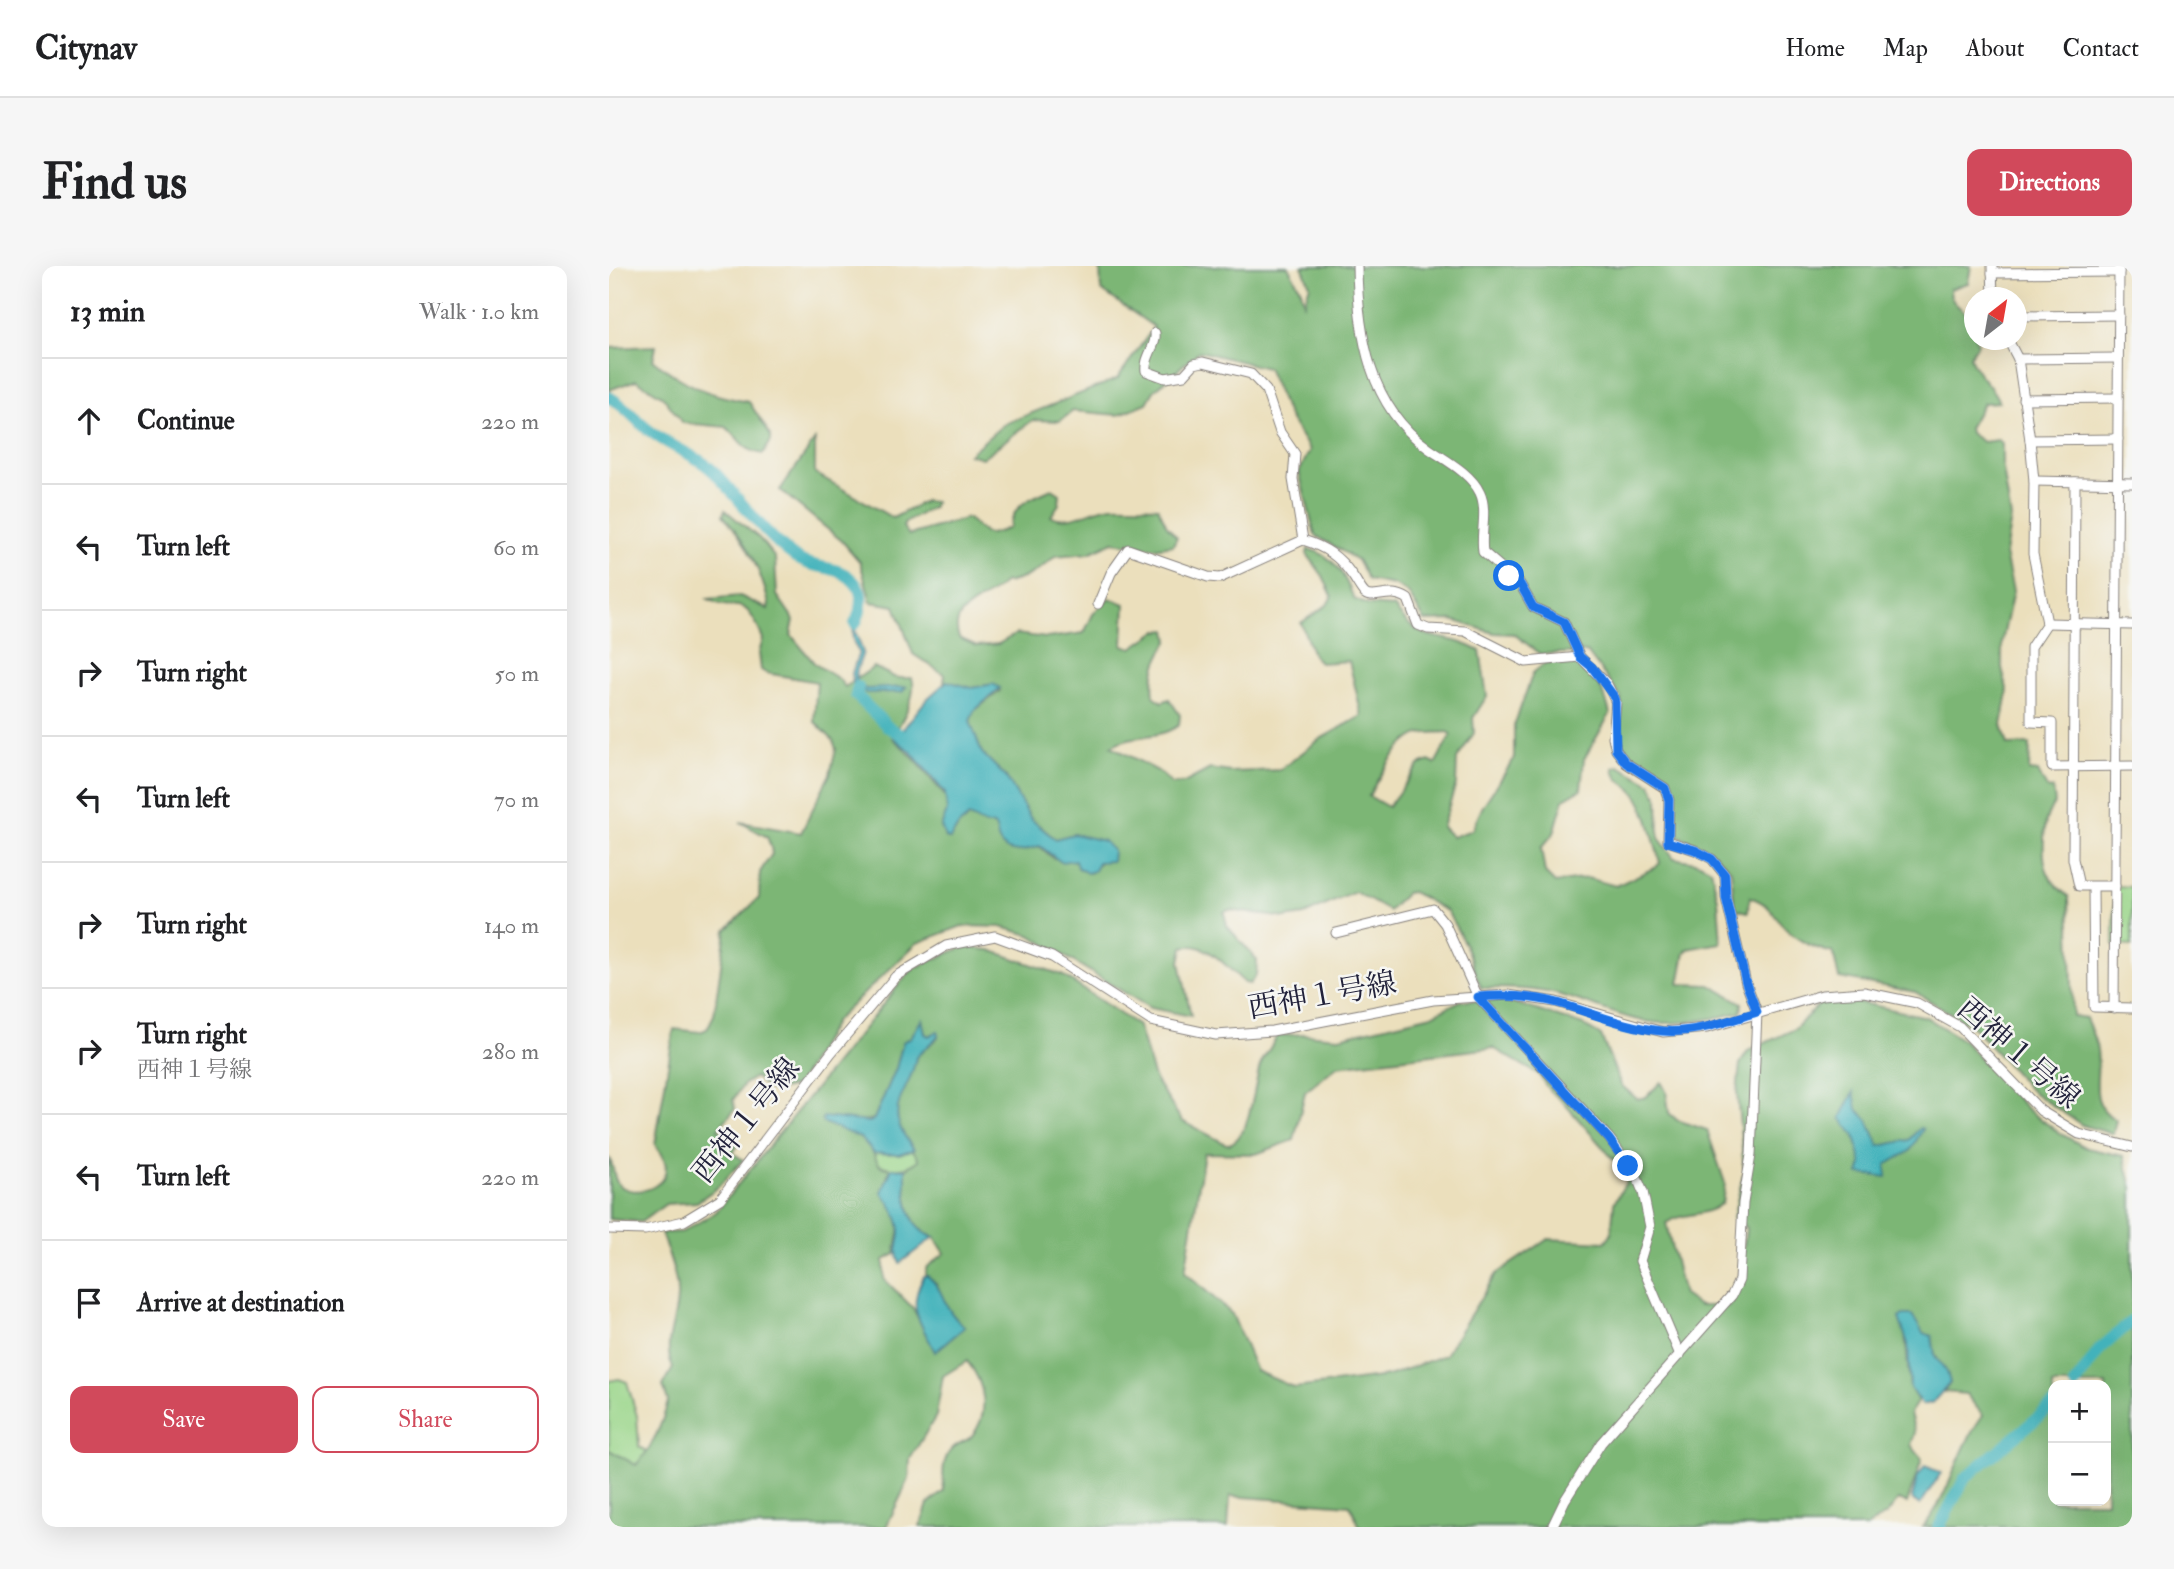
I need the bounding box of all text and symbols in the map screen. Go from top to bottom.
text: Citynav [35,28,137,69]
text: Home [1785,33,1845,64]
text: Map [1883,33,1928,64]
text: About [1966,33,2025,64]
text: Contact [2063,33,2139,64]
button: Directions [1967,149,2132,216]
text: Find us [42,152,187,213]
north arrow [1964,287,2027,350]
text: 13 min [70,293,145,330]
text: Walk · 1.0 km [419,297,539,326]
icon: ahead [70,402,108,440]
text: Continue [137,405,235,437]
text: 220 m [481,407,539,436]
icon: left [70,528,108,566]
text: Turn left [137,531,230,563]
text: 60 m [493,533,539,562]
route start [1493,560,1524,591]
icon: right [70,654,108,692]
text: Turn right [137,657,247,689]
text: 50 m [495,659,539,688]
icon: left [70,780,108,818]
text: Turn left [137,783,230,815]
text: 70 m [494,785,539,814]
icon: right [70,906,108,944]
text: Turn right [137,909,247,941]
text: 140 m [484,911,539,940]
street label: 西神１号線 [1245,964,1399,1027]
street label: 西神１号線 [1950,990,2087,1117]
text: Turn right [137,1019,247,1051]
icon: right [70,1032,108,1070]
text: 280 m [482,1037,539,1066]
street label: 西神１号線 [685,1050,808,1190]
text: 西神１号線 [137,1055,252,1084]
route end [1612,1150,1643,1181]
icon: left [70,1158,108,1196]
text: Turn left [137,1161,230,1193]
text: 220 m [481,1163,539,1192]
icon: arrive [70,1284,108,1322]
text: Arrive at destination [137,1287,345,1319]
map controls [2048,1380,2111,1506]
button: + [2048,1380,2111,1443]
button: Save [70,1386,298,1453]
button: Share [312,1386,539,1453]
button: − [2048,1443,2111,1506]

